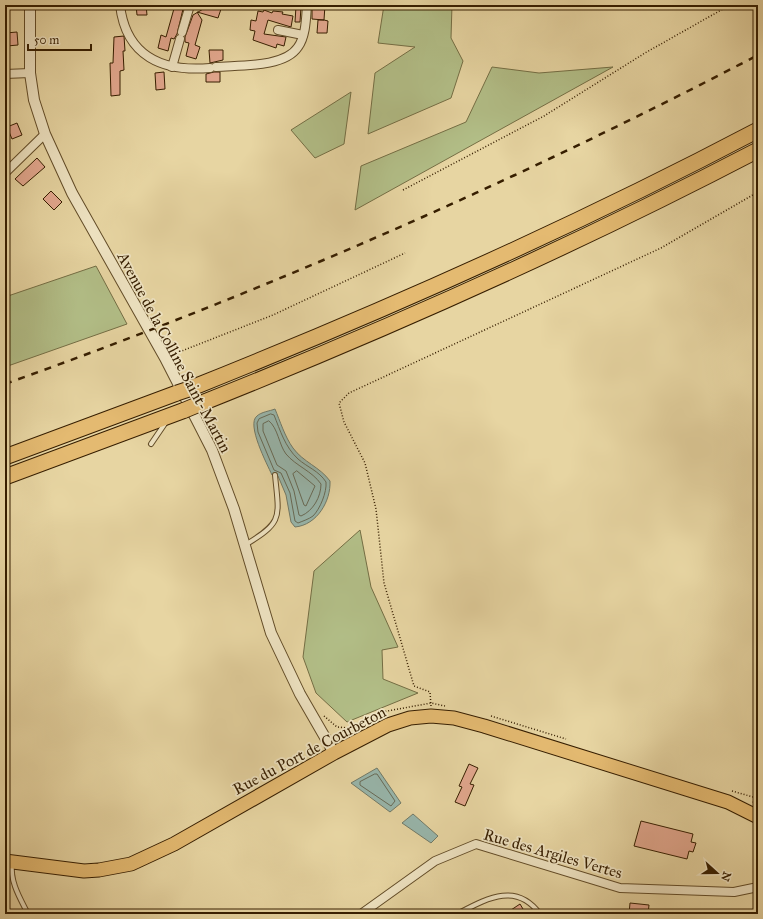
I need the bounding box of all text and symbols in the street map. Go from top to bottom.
scale bar [28,26,91,52]
text: 50 m [34,33,59,47]
street label: Avenue de la Colline Saint-Martin [113,248,236,456]
street label: Rue du Port de Courbeton [230,702,389,799]
street label: Rue des Argiles Vertes [481,825,625,883]
north arrow [697,853,737,893]
text: N [718,870,734,884]

